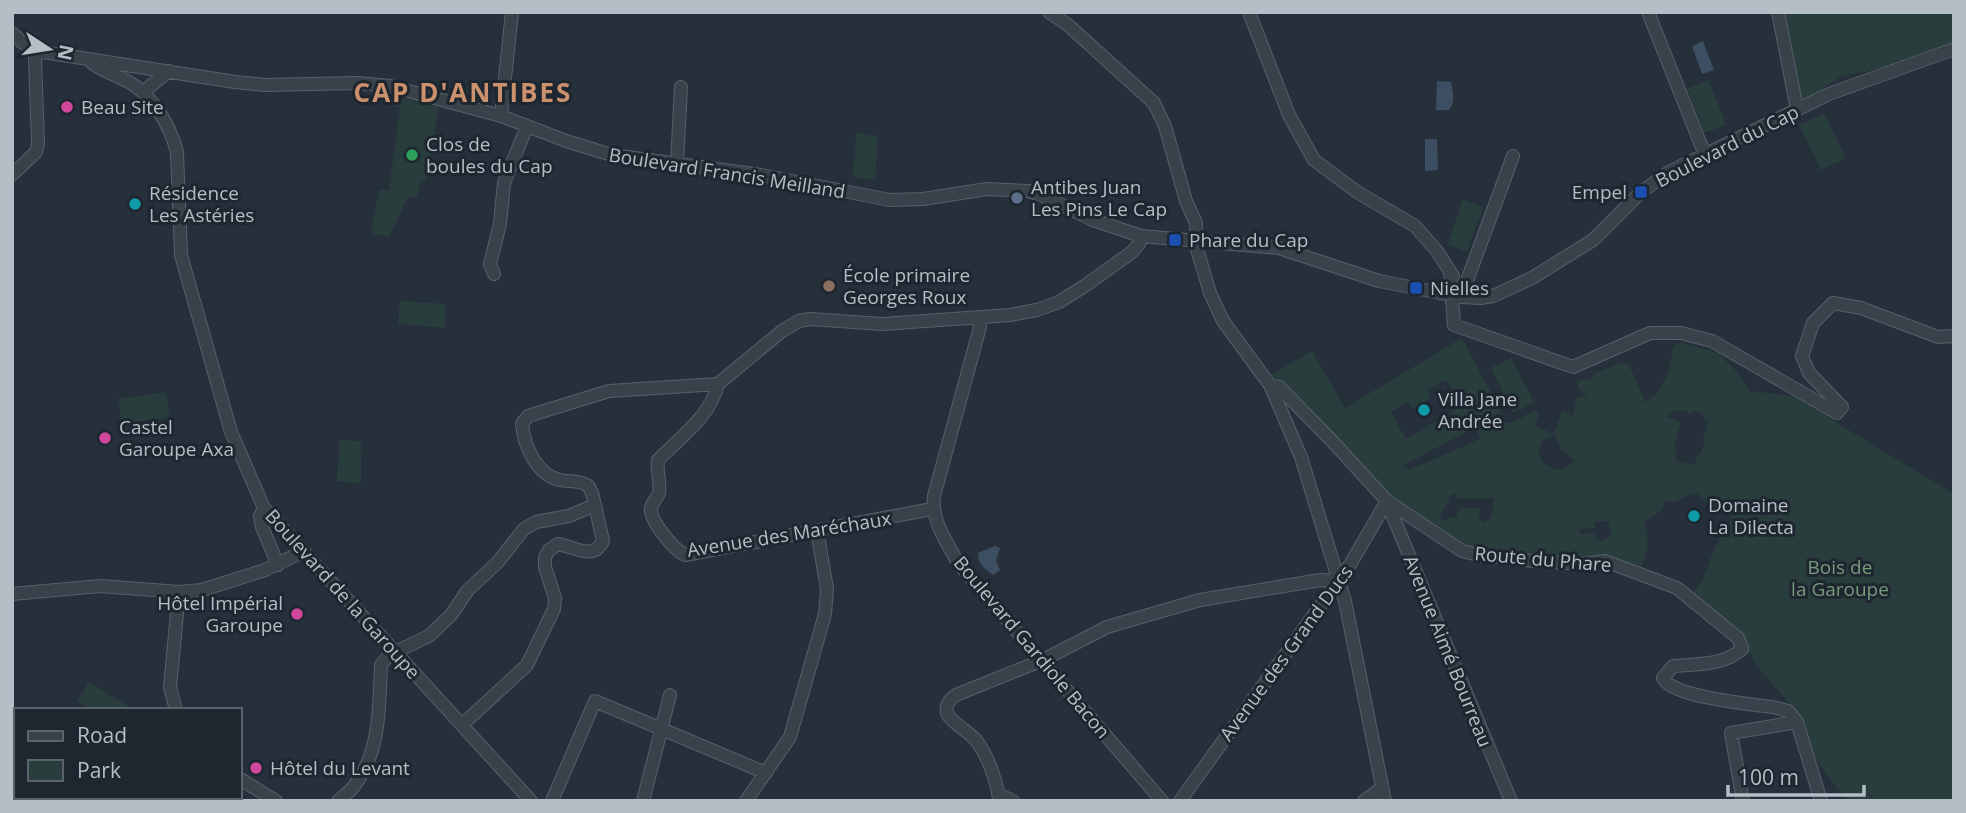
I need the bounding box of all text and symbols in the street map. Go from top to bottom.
north arrow [14,14,84,84]
text: N [51,42,80,63]
district label: CAP D'ANTIBES [354,74,572,110]
place label: Beau Site [81,94,164,120]
marker: Beau Site [59,99,75,115]
street label: Boulevard du Cap [1651,99,1803,193]
place label: Clos de boules du Cap [426,131,553,179]
street label: Boulevard Francis Meilland [607,141,847,205]
marker: Clos de boules du Cap [404,147,420,163]
place label: Antibes Juan Les Pins Le Cap [1031,174,1167,222]
place label: Empel [1572,179,1627,205]
place label: Résidence Les Astéries [149,180,254,228]
marker: Empel [1633,184,1649,200]
marker: Antibes Juan Les Pins Le Cap [1009,190,1025,206]
marker: Résidence Les Astéries [127,196,143,212]
place label: Phare du Cap [1189,227,1308,253]
marker: Phare du Cap [1167,232,1183,248]
place label: École primaire Georges Roux [843,262,970,310]
place label: Nielles [1430,275,1489,301]
marker: École primaire Georges Roux [821,278,837,294]
marker: Nielles [1408,280,1424,296]
place label: Villa Jane Andrée [1438,386,1517,434]
marker: Villa Jane Andrée [1416,402,1432,418]
place label: Castel Garoupe Axa [119,414,234,462]
marker: Castel Garoupe Axa [97,430,113,446]
place label: Domaine La Dilecta [1708,492,1794,540]
street label: Boulevard de la Garoupe [260,503,426,685]
street label: Avenue des Maréchaux [685,505,893,563]
marker: Domaine La Dilecta [1686,508,1702,524]
street label: Route du Phare [1473,540,1613,578]
street label: Boulevard Gardiole Bacon [948,550,1116,744]
street label: Avenue Aimé Bourreau [1398,551,1498,751]
park label: Bois de la Garoupe [1791,554,1889,602]
street label: Avenue des Grand Ducs [1213,560,1359,746]
place label: Hôtel Impérial Garoupe [157,590,283,638]
marker: Hôtel Impérial Garoupe [289,606,305,622]
legend [14,708,242,799]
text: Road [77,721,127,749]
scale bar [1728,754,1864,798]
place label: Hôtel du Levant [270,755,410,781]
text: Park [77,756,121,784]
marker: Hôtel du Levant [248,760,264,776]
text: 100 m [1738,763,1799,791]

